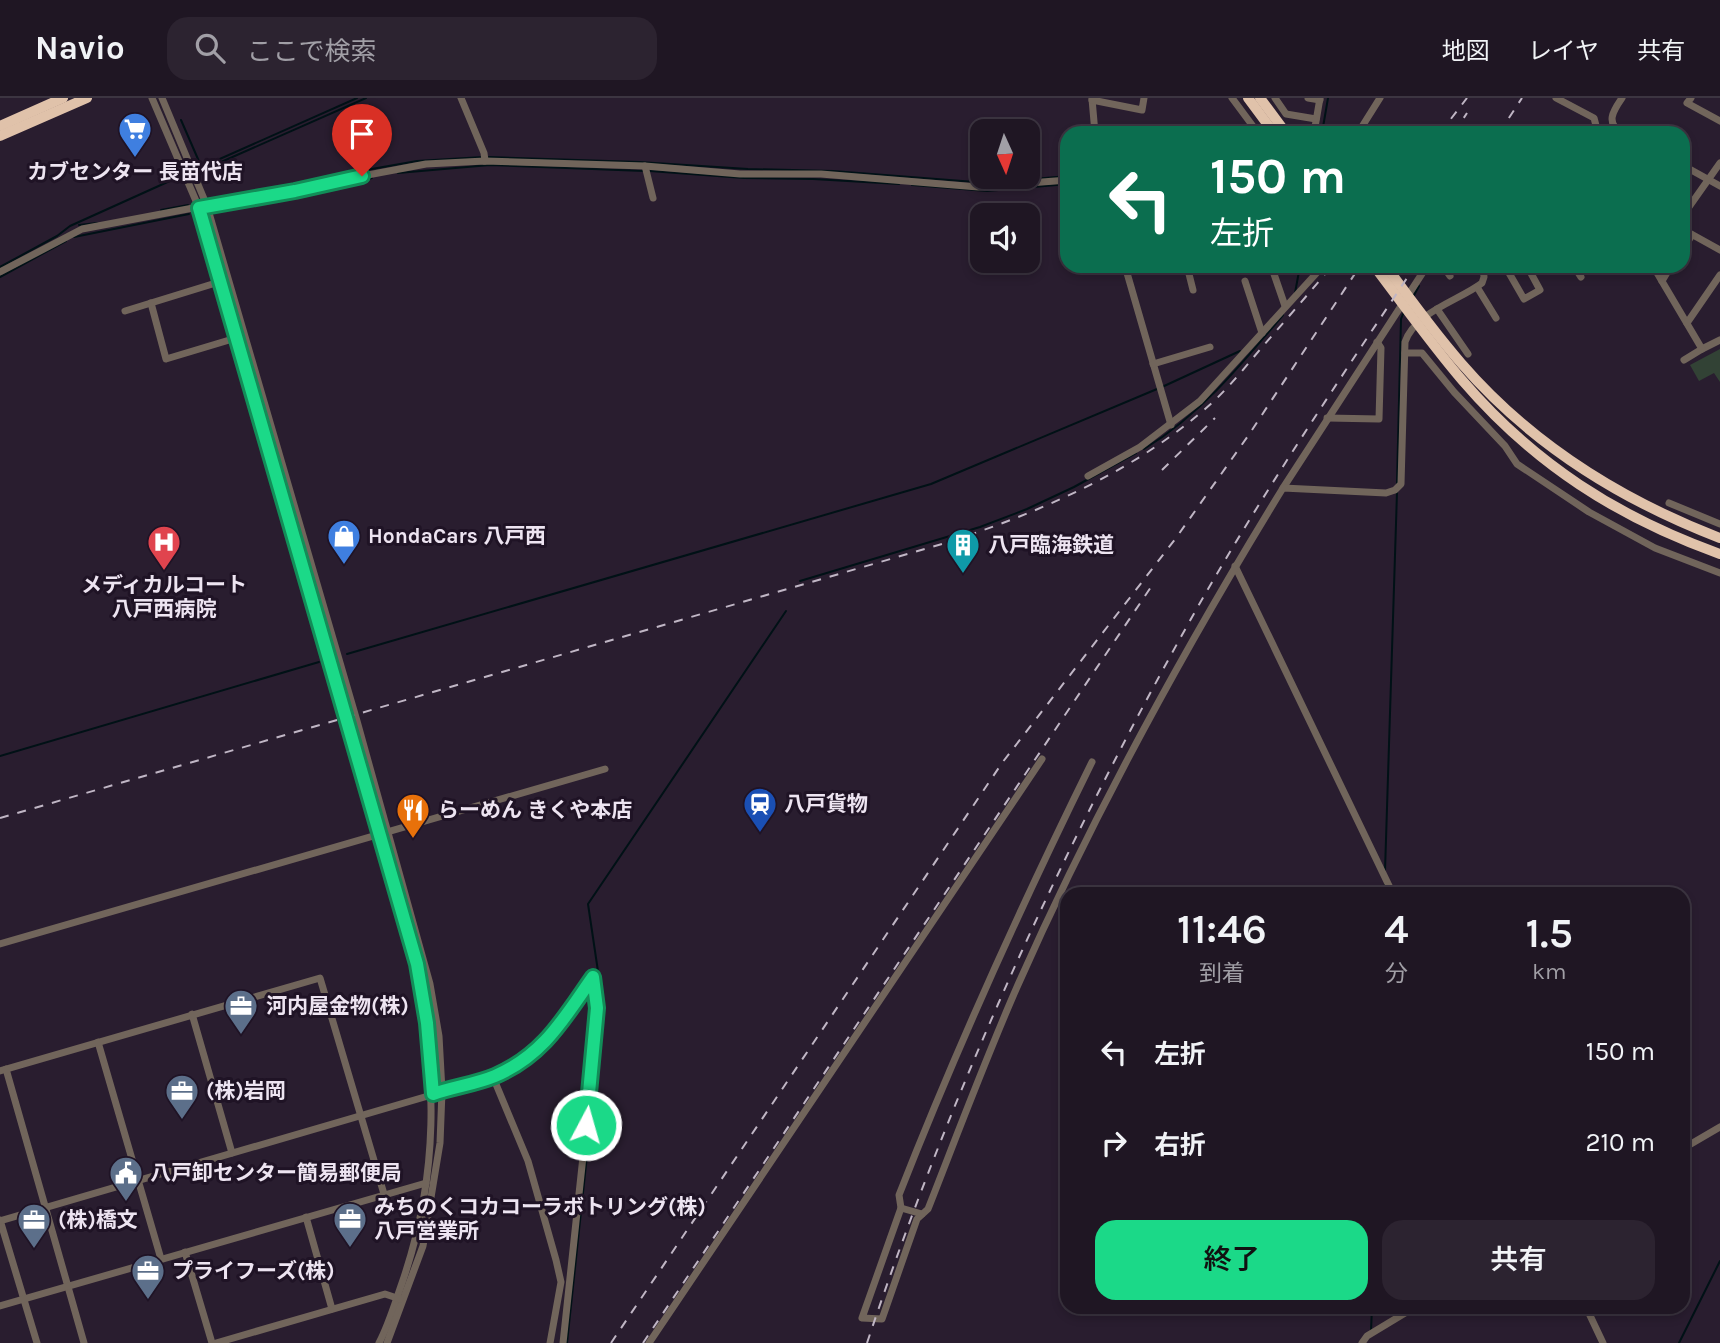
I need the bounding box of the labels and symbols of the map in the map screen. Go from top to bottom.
pin [332,104,392,176]
supermarket icon: カブセンター 長苗代店 [116,110,154,159]
north arrow [970,119,1040,189]
place label: カブセンター 長苗代店 [27,160,243,184]
shop icon: HondaCars 八戸西 [325,517,363,566]
hospital icon: メディカルコート 八戸西病院 [145,523,183,572]
place label: HondaCars 八戸西 [368,524,546,548]
building icon: 八戸臨海鉄道 [944,526,982,575]
place label: 八戸臨海鉄道 [988,533,1114,557]
place label: メディカルコート 八戸西病院 [81,573,247,621]
station icon: 八戸貨物 [741,785,779,834]
restaurant icon: らーめん きくや本店 [394,791,432,840]
place label: 八戸貨物 [784,792,868,816]
place label: らーめん きくや本店 [438,798,632,822]
office icon: 河内屋金物(株) [222,987,260,1036]
place label: 河内屋金物(株) [266,994,409,1018]
office icon: (株)岩岡 [163,1072,201,1121]
place label: (株)岩岡 [206,1079,286,1103]
position arrow [549,1088,623,1162]
public building icon: 八戸卸センター簡易郵便局 [107,1154,145,1203]
place label: 八戸卸センター簡易郵便局 [150,1161,402,1185]
place label: みちのくコカコーラボトリング(株) 八戸営業所 [374,1195,706,1243]
office icon: みちのくコカコーラボトリング(株) 八戸営業所 [331,1200,369,1249]
office icon: (株)橋文 [15,1201,53,1250]
place label: (株)橋文 [58,1208,138,1232]
office icon: プライフーズ(株) [129,1252,167,1301]
place label: プライフーズ(株) [172,1259,335,1283]

